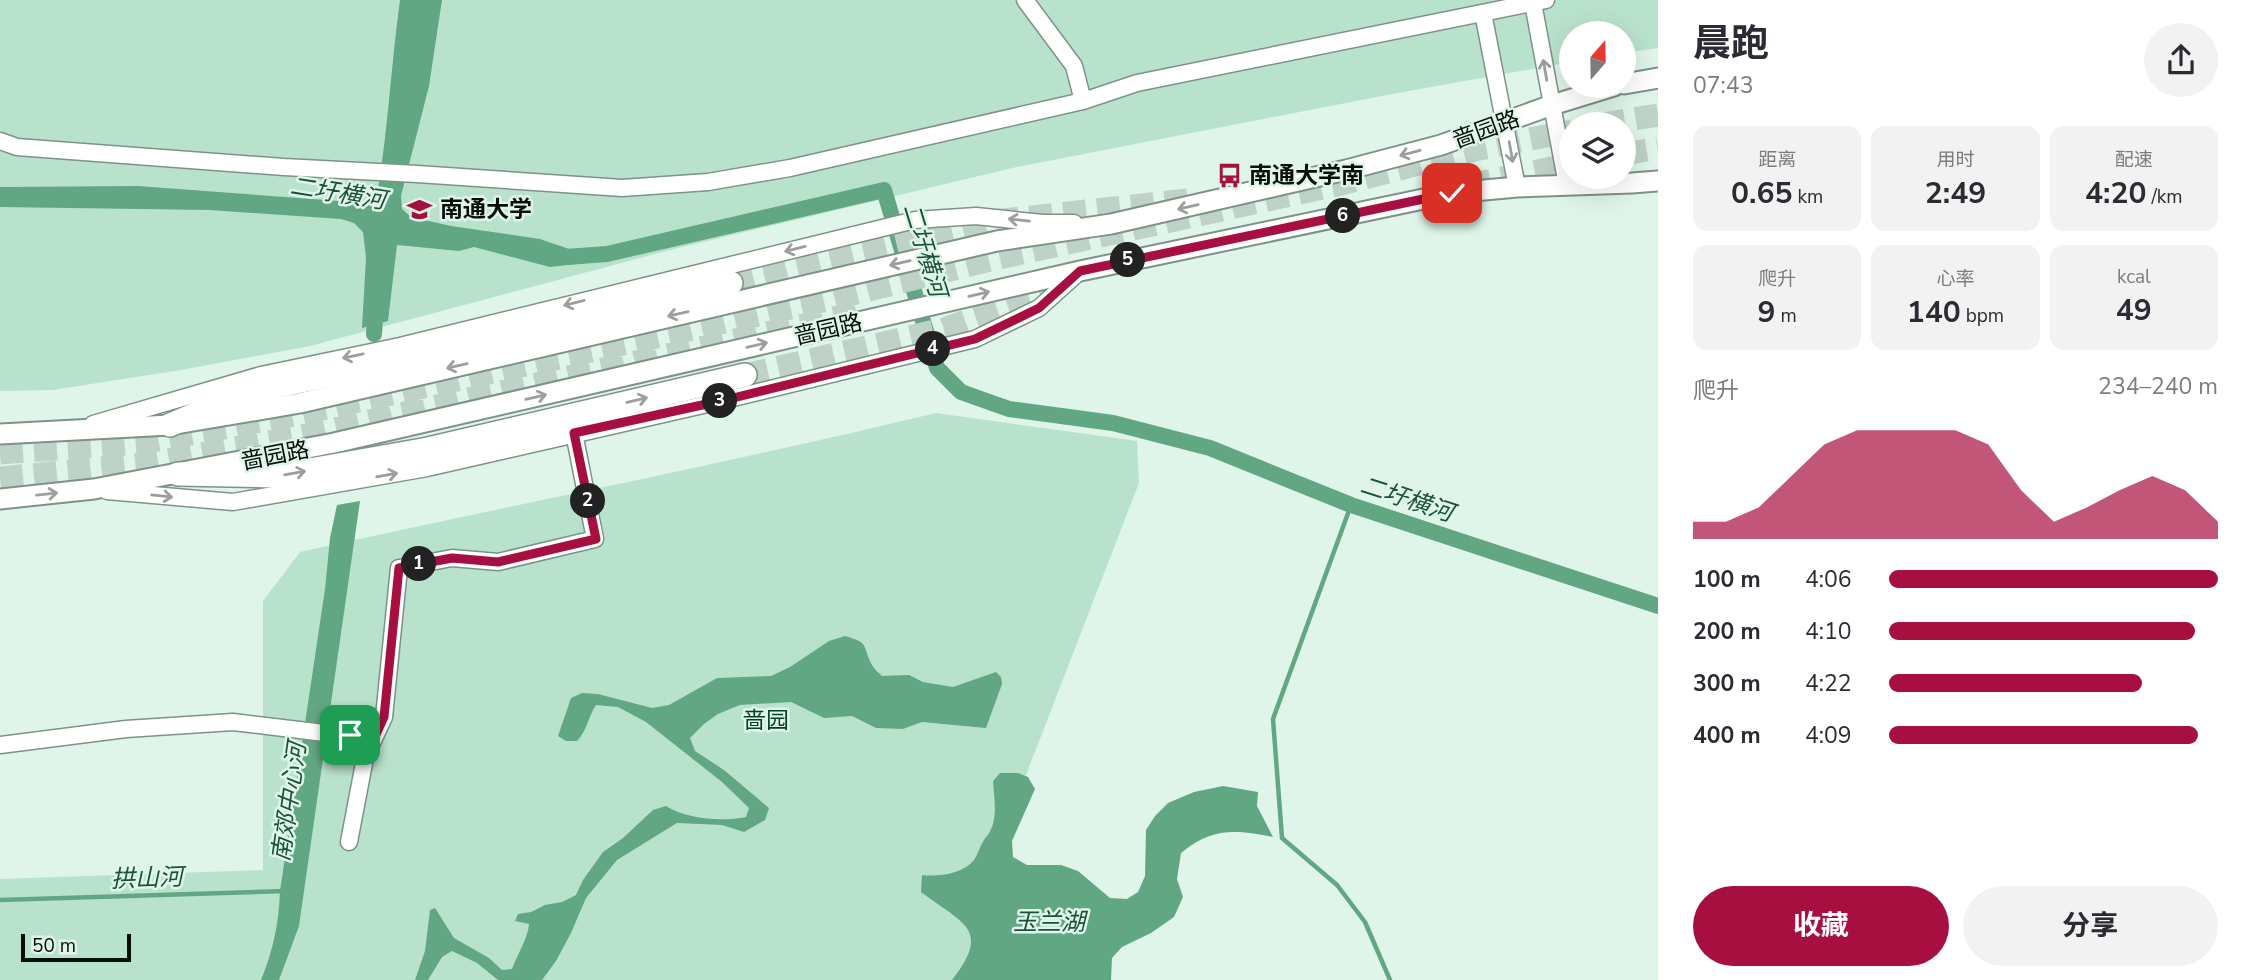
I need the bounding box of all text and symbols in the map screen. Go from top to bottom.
text: 晨跑 [1693,18,1769,69]
north arrow [1559,21,1636,98]
map controls [1559,21,1636,189]
button: share [2144,23,2218,97]
one-way arrow [1538,59,1552,82]
text: 07:43 [1693,70,1753,101]
street label: 啬园路 [1448,103,1524,156]
button: layers [1559,112,1636,189]
one-way arrow [1504,140,1518,163]
text: 距离 [1758,147,1796,173]
text: 用时 [1936,147,1975,173]
text: 配速 [2115,147,2153,173]
one-way arrow [1399,148,1421,161]
place label: 南通大学南 [1249,160,1364,191]
bus stop icon: 南通大学南 [1215,161,1243,189]
pin [1422,163,1482,223]
water label: 二圩横河 [288,170,392,217]
text: 0.65 [1731,173,1793,214]
text: 2:49 [1925,173,1986,214]
text: 4:20 [2085,173,2147,214]
icon: check [1433,174,1471,212]
text: km [1793,184,1823,210]
text: /km [2147,184,2183,210]
place label: 南通大学 [440,194,532,225]
school or university icon: 南通大学 [406,195,434,223]
pin: 6 [1326,198,1360,234]
water label: 二圩横河 [896,199,956,304]
one-way arrow [1177,200,1200,214]
text: 6 [1337,202,1348,228]
one-way arrow [1008,214,1030,227]
one-way arrow [784,243,807,257]
pin: 5 [1110,243,1146,278]
text: 5 [1122,246,1133,272]
one-way arrow [889,256,912,270]
text: kcal [2117,264,2151,290]
text: 爬升 [1758,266,1796,292]
text: 心率 [1936,266,1975,292]
one-way arrow [967,287,990,300]
text: 49 [2116,290,2152,331]
text: 9 [1758,292,1776,333]
text: 140 [1907,292,1961,333]
one-way arrow [563,297,586,310]
text: m [1776,303,1797,329]
text: bpm [1961,303,2004,329]
street label: 啬园路 [791,307,865,352]
one-way arrow [667,308,690,321]
pin: 4 [916,332,950,366]
text: 4 [927,335,938,361]
one-way arrow [746,338,768,351]
one-way arrow [342,349,365,363]
one-way arrow [446,360,469,373]
text: 234–240 m [2098,371,2218,402]
text: 爬升 [1693,375,1739,406]
pin: 3 [702,384,738,418]
text: 3 [714,387,725,413]
one-way arrow [524,390,547,403]
one-way arrow [625,393,648,406]
street label: 啬园路 [238,434,312,477]
one-way arrow [283,466,306,479]
one-way arrow [375,468,398,481]
water label: 二圩横河 [1356,469,1461,530]
pin: 2 [570,484,606,518]
text: 2 [582,487,593,513]
one-way arrow [35,488,58,501]
one-way arrow [150,490,173,503]
pin: 1 [402,546,436,582]
text: 1 [413,550,424,576]
text: 100 m [1693,564,1761,595]
text: 4:06 [1805,564,1852,595]
text: 200 m [1693,616,1761,647]
text: 4:10 [1805,616,1852,647]
text: 300 m [1693,668,1761,699]
text: 4:22 [1805,668,1852,699]
pin [320,705,380,765]
park label: 啬园 [743,705,789,736]
icon: arrive [331,716,369,754]
text: 400 m [1693,720,1761,751]
text: 4:09 [1805,720,1852,751]
water label: 南郊中心河 [265,736,314,864]
water label: 拱山河 [110,861,188,895]
button: 收藏 [1693,886,1949,966]
button: 分享 [1963,886,2218,966]
water label: 玉兰湖 [1013,906,1089,938]
scale bar [21,931,131,963]
text: 50 m [32,933,76,959]

